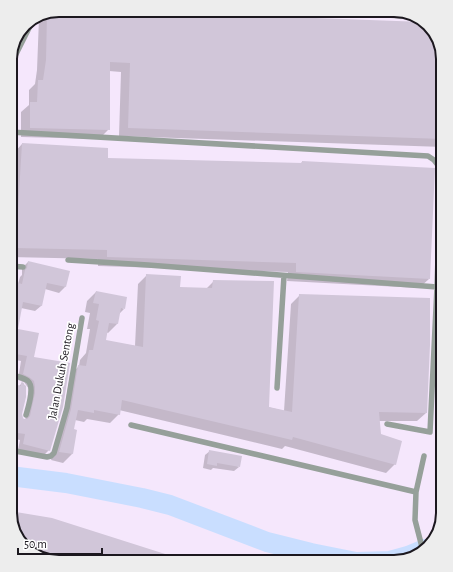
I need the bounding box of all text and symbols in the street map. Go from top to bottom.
street label: Jalan Dukuh Sentong [46,322,76,420]
scale bar [18,530,102,556]
text: 50 m [24,538,47,550]

